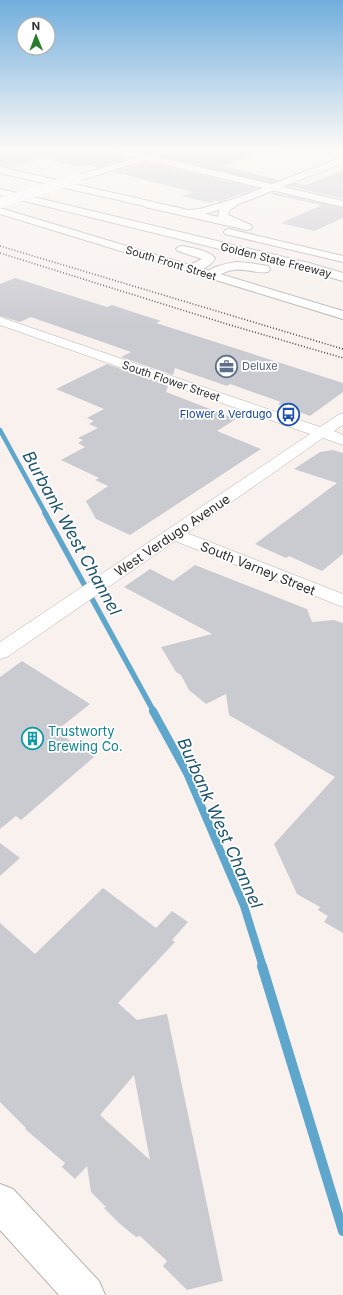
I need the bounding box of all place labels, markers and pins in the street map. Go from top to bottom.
office icon: Deluxe [214,353,240,379]
place label: Deluxe [242,359,278,373]
bus stop icon: Flower & Verdugo [275,401,301,427]
place label: Flower & Verdugo [180,407,272,421]
place label: Trustworty Brewing Co. [48,723,123,754]
building icon: Trustworty Brewing Co. [20,725,46,751]

